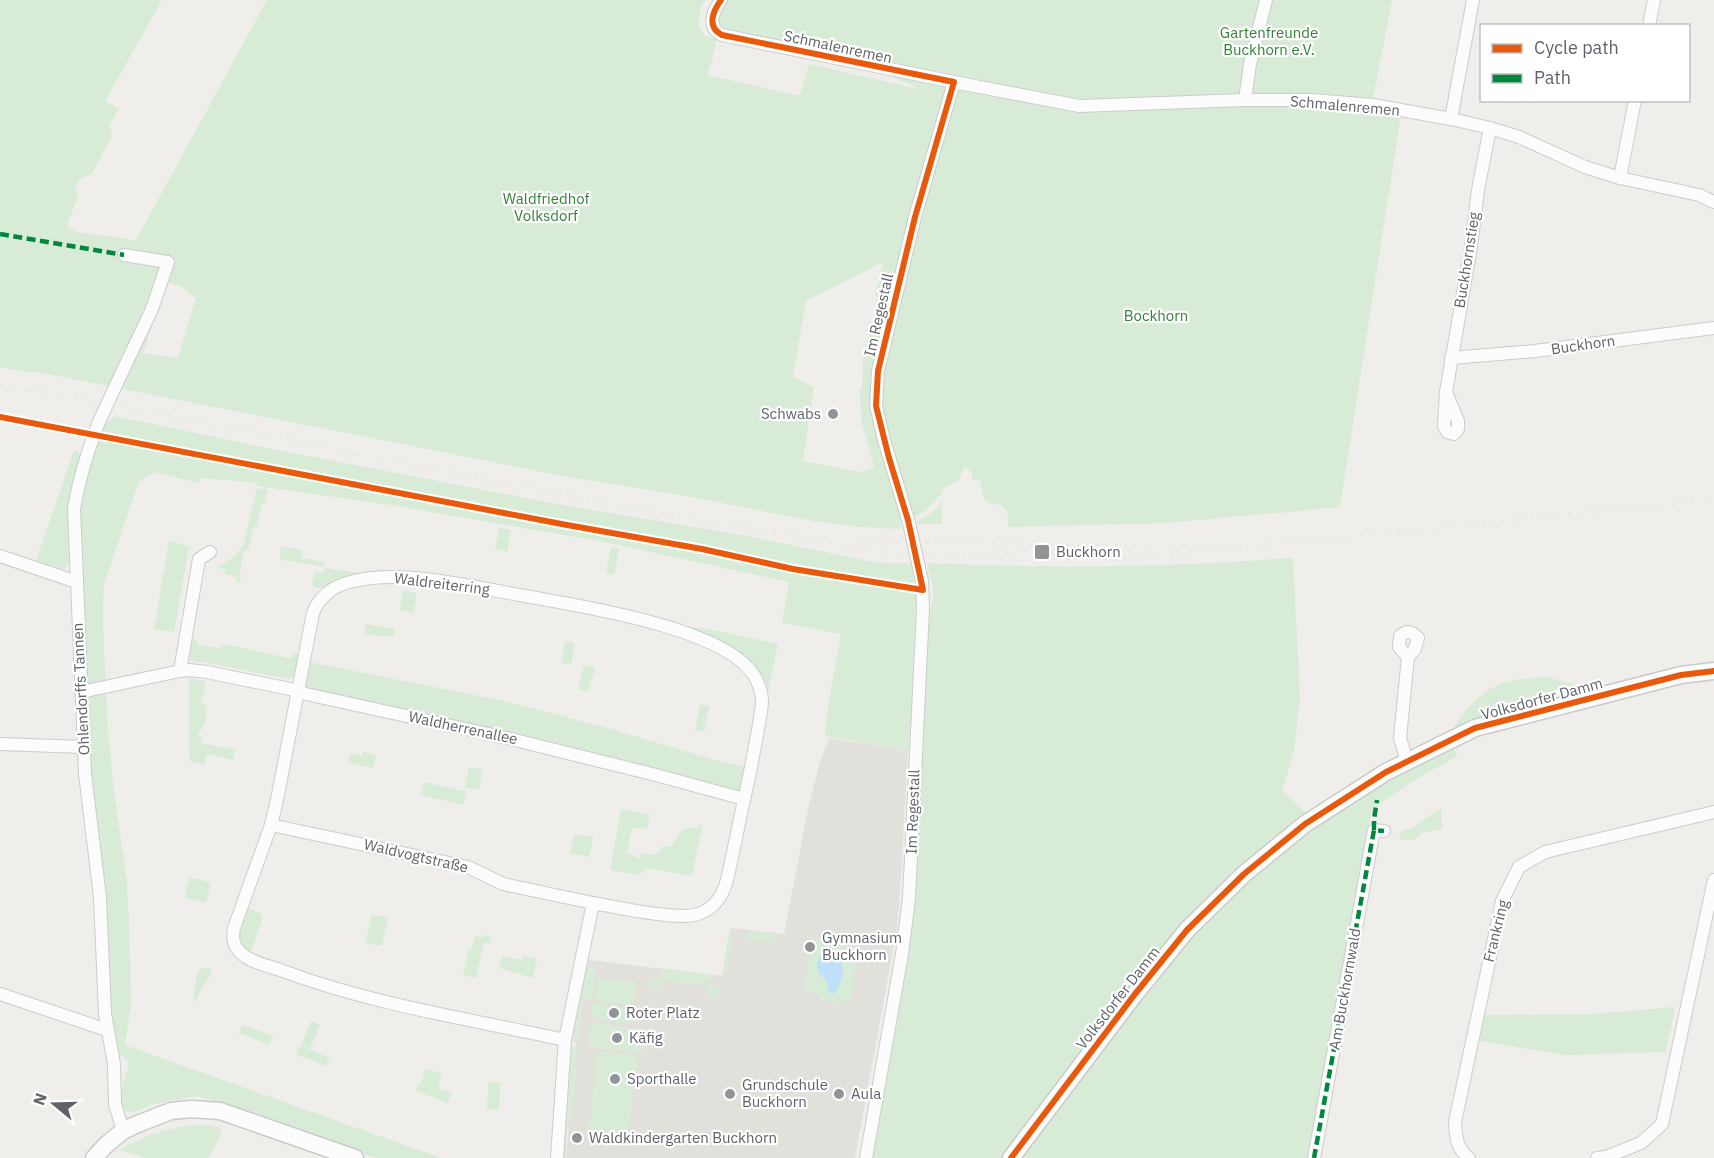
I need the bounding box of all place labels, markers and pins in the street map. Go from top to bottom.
place label: Schwabs [761,404,821,423]
marker: Schwabs [826,407,840,421]
place label: Buckhorn [1056,542,1121,561]
marker: Buckhorn [1033,543,1051,561]
place label: Gymnasium Buckhorn [822,928,902,964]
marker: Gymnasium Buckhorn [803,940,817,954]
place label: Roter Platz [626,1003,700,1022]
marker: Roter Platz [607,1006,621,1020]
place label: Käfig [629,1028,663,1047]
marker: Käfig [610,1031,624,1045]
place label: Sporthalle [627,1069,697,1088]
marker: Sporthalle [608,1072,622,1086]
place label: Grundschule Buckhorn [742,1075,828,1111]
place label: Aula [851,1084,881,1103]
marker: Grundschule Buckhorn [723,1087,737,1101]
marker: Aula [832,1087,846,1101]
place label: Waldkindergarten Buckhorn [589,1128,777,1147]
marker: Waldkindergarten Buckhorn [570,1131,584,1145]

